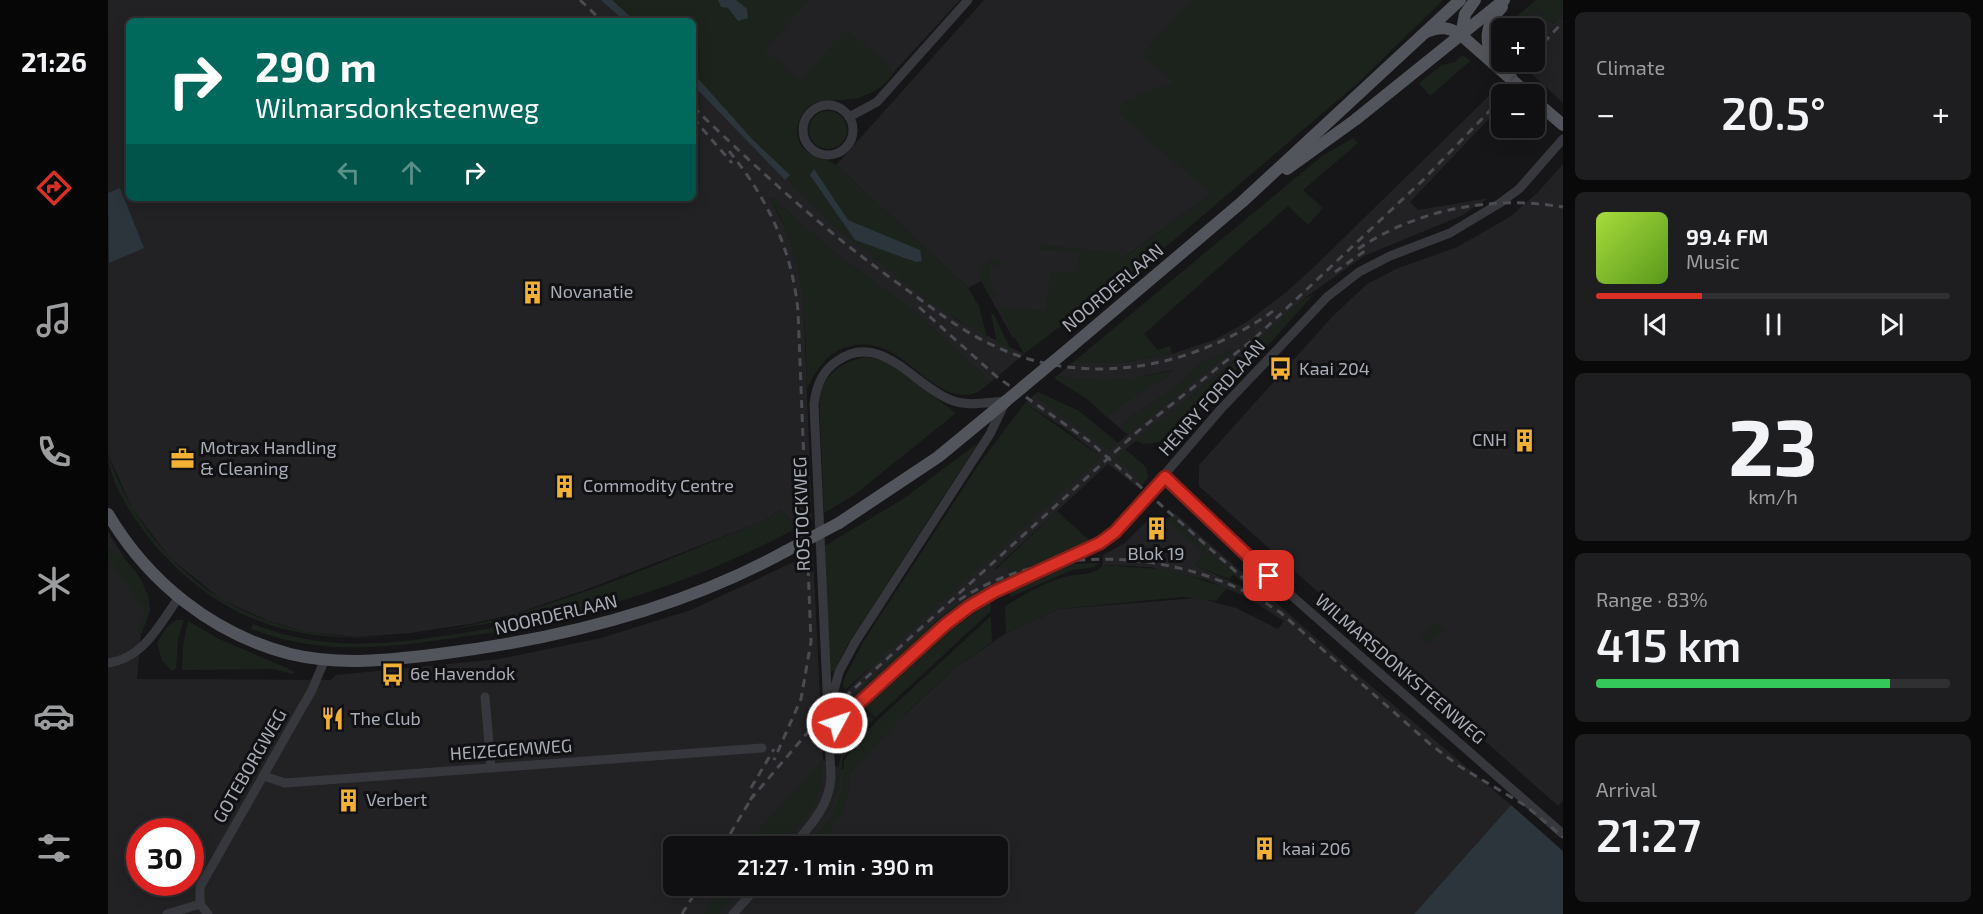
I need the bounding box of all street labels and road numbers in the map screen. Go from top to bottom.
street label: NOORDERLAAN [1057,239,1167,336]
street label: HENRY FORDLAAN [1153,335,1269,460]
street label: ROSTOCKWEG [788,456,814,572]
street label: WILMARSDONKSTEENWEG [1311,588,1490,748]
street label: NOORDERLAAN [492,589,619,639]
street label: GOTEBORGWEG [208,705,291,826]
street label: HEIZEGEMWEG [449,734,573,764]

